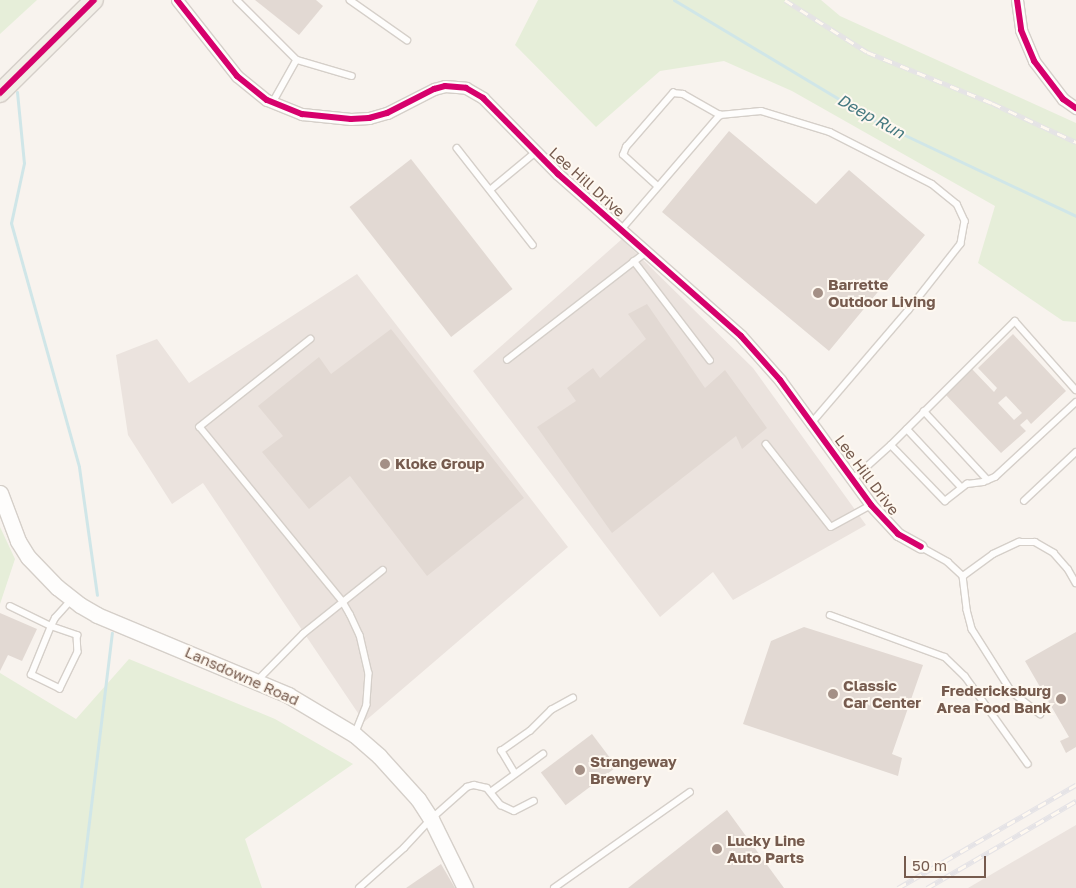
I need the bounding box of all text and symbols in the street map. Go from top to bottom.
water label: Deep Run [834,90,908,142]
street label: Lee Hill Drive [545,143,629,221]
place label: Barrette Outdoor Living [828,275,935,310]
marker: Barrette Outdoor Living [812,287,824,299]
street label: Lee Hill Drive [831,431,903,519]
place label: Kloke Group [395,455,485,473]
marker: Kloke Group [379,458,391,470]
street label: Lansdowne Road [182,643,302,709]
place label: Classic Car Center [843,676,921,711]
place label: Fredericksburg Area Food Bank [937,681,1051,716]
marker: Classic Car Center [827,688,839,700]
marker: Fredericksburg Area Food Bank [1055,693,1067,705]
place label: Strangeway Brewery [590,752,677,787]
marker: Strangeway Brewery [574,764,586,776]
place label: Lucky Line Auto Parts [727,831,805,866]
marker: Lucky Line Auto Parts [711,843,723,855]
scale bar [906,846,988,878]
text: 50 m [912,856,947,874]

